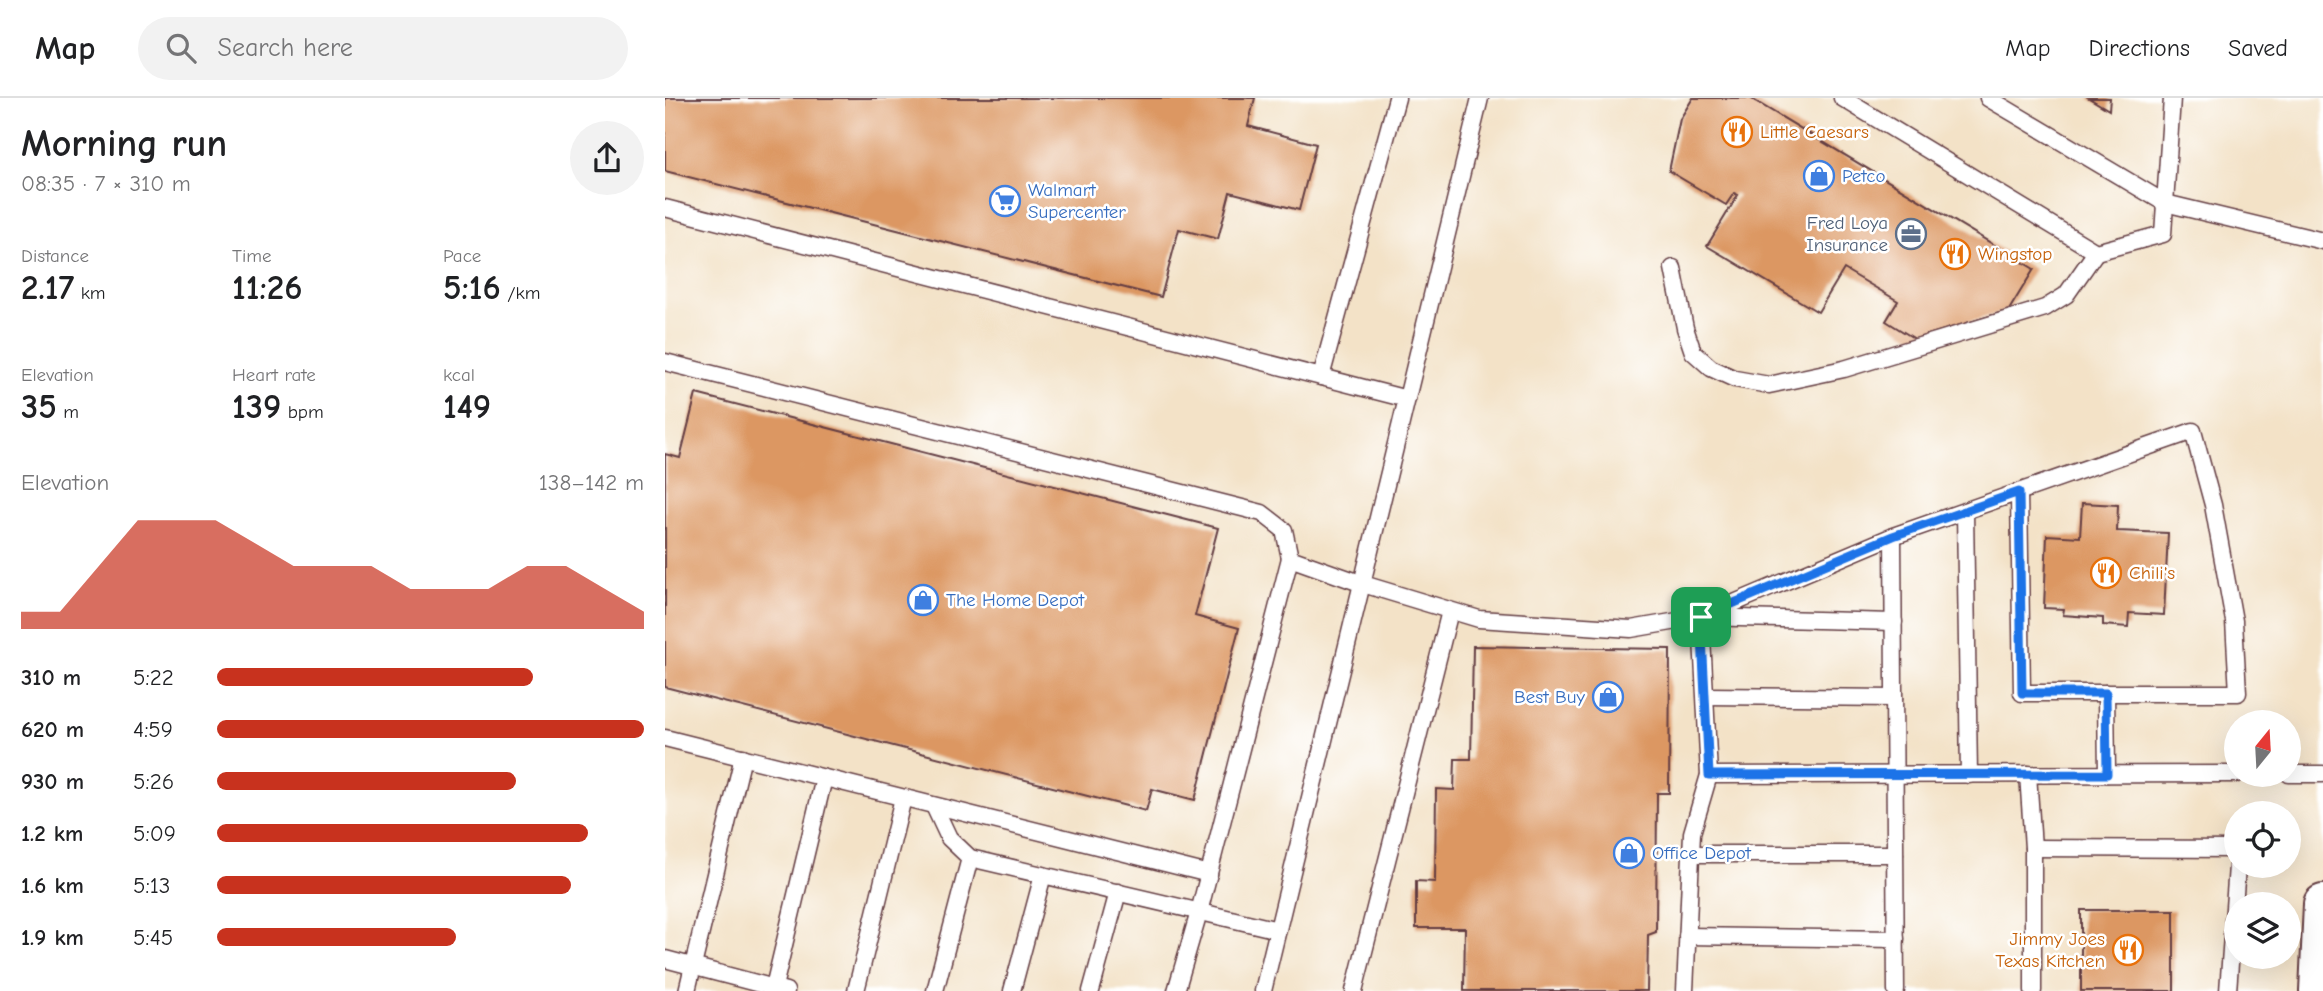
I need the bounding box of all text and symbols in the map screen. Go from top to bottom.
search box [138,17,628,80]
text: Map [35,29,96,67]
icon: search [162,29,200,67]
text: Search here [218,33,353,63]
text: Map [2005,34,2051,62]
text: Directions [2089,34,2190,62]
text: Saved [2228,34,2288,62]
restaurant icon: Little Caesars [1720,115,1754,149]
button: share [570,121,644,195]
place label: Little Caesars [1760,121,1869,143]
text: Morning run [21,122,227,166]
shop icon: Petco [1802,159,1836,193]
place label: Petco [1842,165,1885,187]
text: 08:35 · 7 × 310 m [21,170,191,197]
place label: Walmart Supercenter [1028,179,1126,223]
supermarket icon: Walmart Supercenter [988,184,1022,218]
place label: Fred Loya Insurance [1806,212,1888,256]
office icon: Fred Loya Insurance [1894,217,1928,251]
restaurant icon: Wingstop [1938,237,1972,271]
place label: Wingstop [1978,243,2052,265]
text: Distance [21,245,89,267]
text: Time [232,245,271,267]
text: Pace [443,245,481,267]
text: 2.17 [21,267,74,308]
text: 11:26 [232,267,303,308]
text: 5:16 [443,267,501,308]
text: km [74,282,106,304]
text: /km [501,282,540,304]
text: Elevation [21,364,94,386]
text: Heart rate [232,364,316,386]
text: kcal [443,364,475,386]
text: 35 [21,386,57,427]
text: 139 [232,386,281,427]
text: 149 [443,386,491,427]
text: m [57,401,79,423]
text: bpm [281,401,324,423]
text: Elevation [21,469,109,496]
text: 138–142 m [539,469,644,496]
restaurant icon: Chili's [2089,556,2123,590]
place label: Chili's [2129,562,2175,584]
shop icon: The Home Depot [906,583,940,617]
pin [1671,587,1731,647]
place label: The Home Depot [946,589,1085,611]
icon: arrive [1682,598,1720,636]
text: 310 m [21,664,81,691]
text: 5:22 [133,664,174,691]
shop icon: Best Buy [1591,680,1625,714]
place label: Best Buy [1514,686,1586,708]
north arrow [2224,710,2301,788]
map controls [2224,710,2301,969]
text: 620 m [21,716,84,743]
text: 4:59 [133,716,173,743]
text: 930 m [21,768,84,795]
text: 5:26 [133,768,174,795]
button: locate [2224,801,2301,878]
text: 1.2 km [21,820,83,847]
text: 5:09 [133,820,176,847]
shop icon: Office Depot [1612,836,1646,870]
place label: Office Depot [1652,842,1752,864]
text: 1.6 km [21,872,84,899]
text: 5:13 [133,872,170,899]
button: layers [2224,892,2301,969]
text: 1.9 km [21,924,84,951]
text: 5:45 [133,924,173,951]
place label: Jimmy Joes Texas Kitchen [1995,928,2105,972]
restaurant icon: Jimmy Joes Texas Kitchen [2111,933,2145,967]

